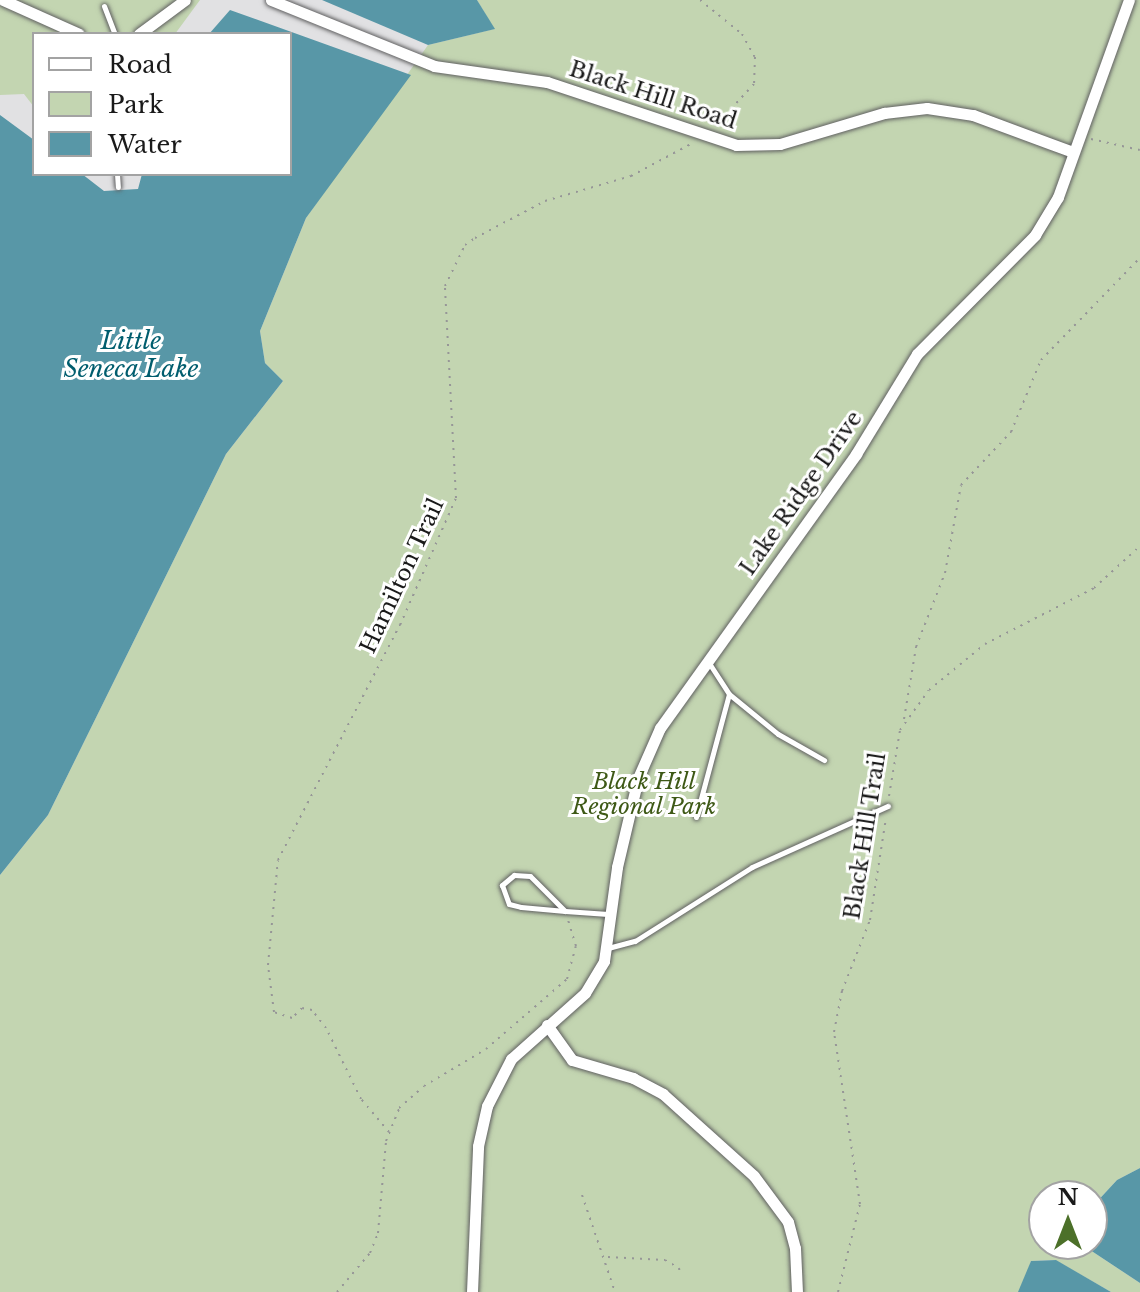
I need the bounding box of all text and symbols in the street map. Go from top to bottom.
legend [32,32,292,176]
text: Road [108,50,172,79]
street label: Black Hill Road [566,55,740,135]
text: Park [108,90,164,119]
text: Water [108,130,182,159]
water label: Little Seneca Lake [63,327,199,383]
street label: Lake Ridge Drive [734,406,868,580]
street label: Hamilton Trail [354,494,450,658]
street label: Black Hill Trail [839,750,891,922]
park label: Black Hill Regional Park [571,768,717,820]
north arrow [1028,1180,1108,1260]
text: N [1058,1184,1078,1211]

